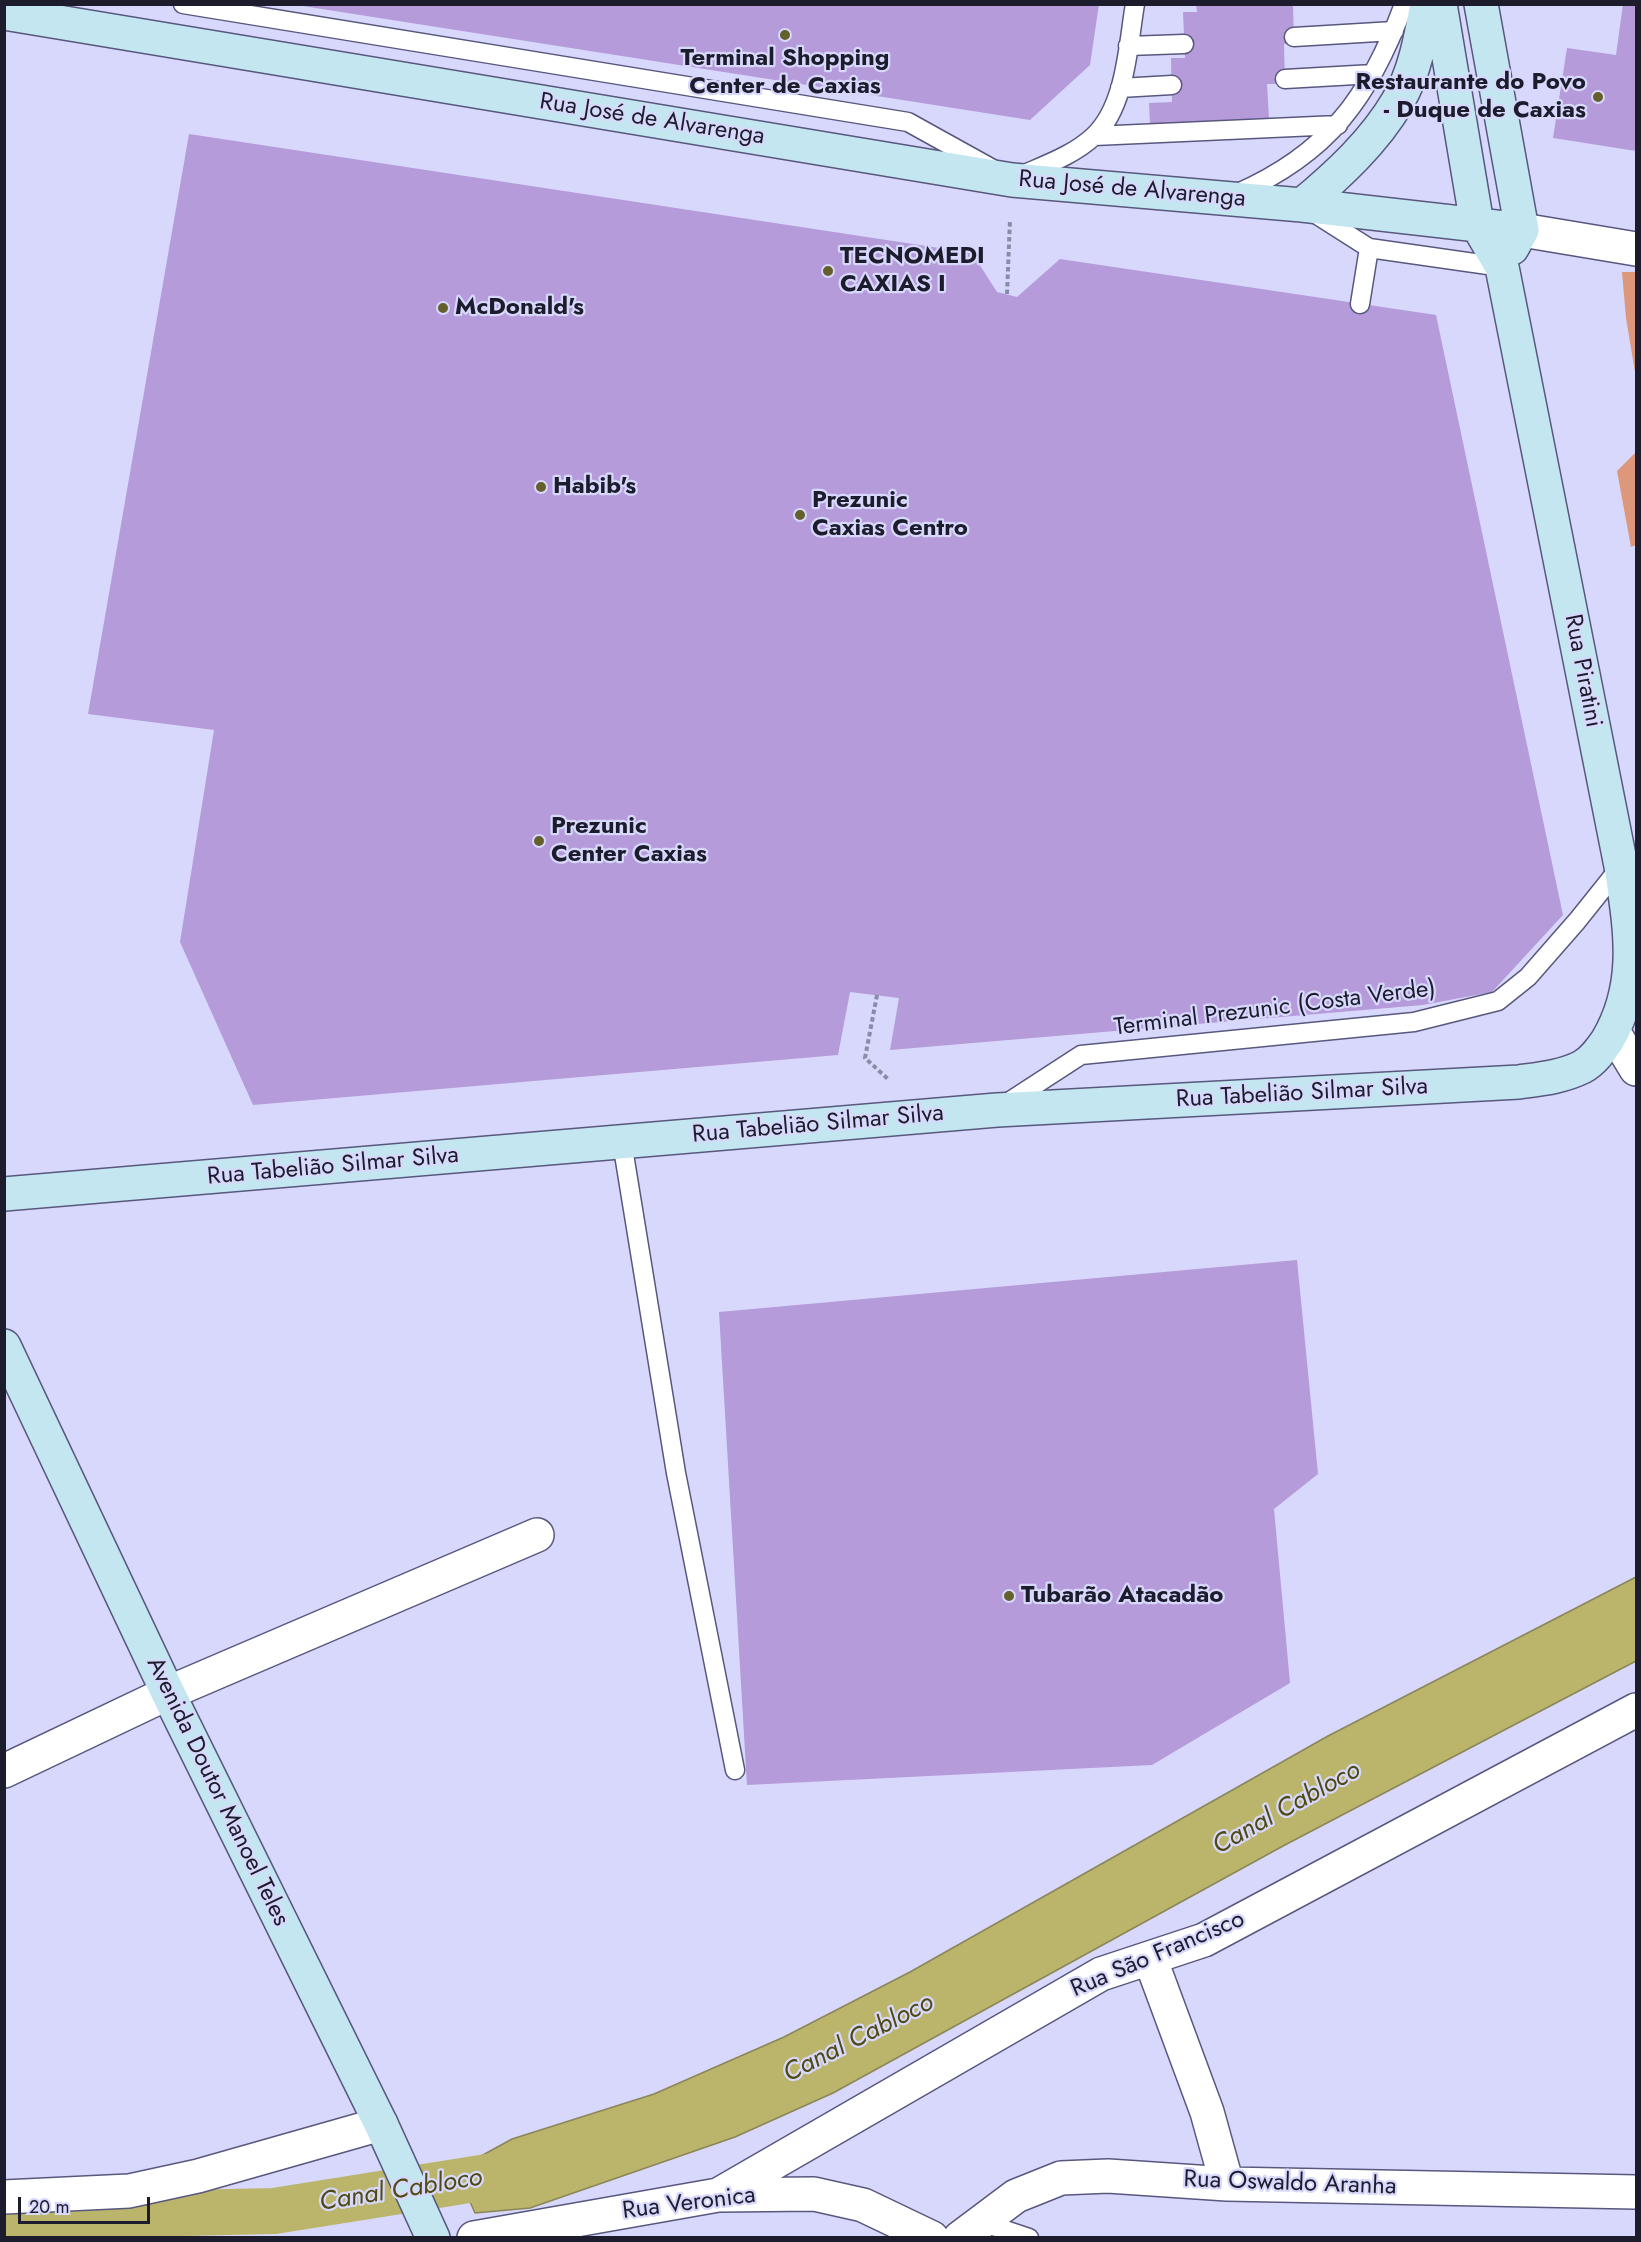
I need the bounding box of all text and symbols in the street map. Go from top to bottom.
marker: Terminal Shopping Center de Caxias [778,28,792,42]
place label: Terminal Shopping Center de Caxias [681,45,889,101]
place label: Restaurante do Povo - Duque de Caxias [1356,69,1586,125]
street label: Rua José de Alvarenga [537,88,767,152]
marker: Restaurante do Povo - Duque de Caxias [1591,90,1605,104]
street label: Rua José de Alvarenga [1017,166,1247,214]
place label: TECNOMEDI CAXIAS I [840,243,985,299]
marker: TECNOMEDI CAXIAS I [821,264,835,278]
place label: McDonald's [455,294,584,322]
marker: McDonald's [436,301,450,315]
place label: Habib's [553,473,636,501]
marker: Habib's [534,480,548,494]
place label: Prezunic Caxias Centro [812,487,968,543]
marker: Prezunic Caxias Centro [793,508,807,522]
street label: Rua Piratini [1557,612,1607,730]
place label: Prezunic Center Caxias [551,813,707,869]
marker: Prezunic Center Caxias [532,834,546,848]
street label: Terminal Prezunic (Costa Verde) [1113,975,1437,1043]
street label: Rua Tabelião Silmar Silva [1175,1073,1429,1115]
street label: Rua Tabelião Silmar Silva [691,1100,945,1150]
street label: Rua Tabelião Silmar Silva [206,1142,460,1192]
place label: Tubarão Atacadão [1021,1582,1223,1610]
marker: Tubarão Atacadão [1002,1589,1016,1603]
street label: Avenida Doutor Manoel Teles [139,1653,295,1931]
water label: Canal Cabloco [1208,1756,1366,1862]
street label: Rua São Francisco [1067,1905,1249,2005]
water label: Canal Cabloco [779,1988,939,2090]
water label: Canal Cabloco [317,2163,485,2219]
street label: Rua Oswaldo Aranha [1183,2166,1397,2202]
street label: Rua Veronica [621,2182,757,2226]
scale bar [21,2185,153,2223]
text: 20 m [29,2194,69,2220]

